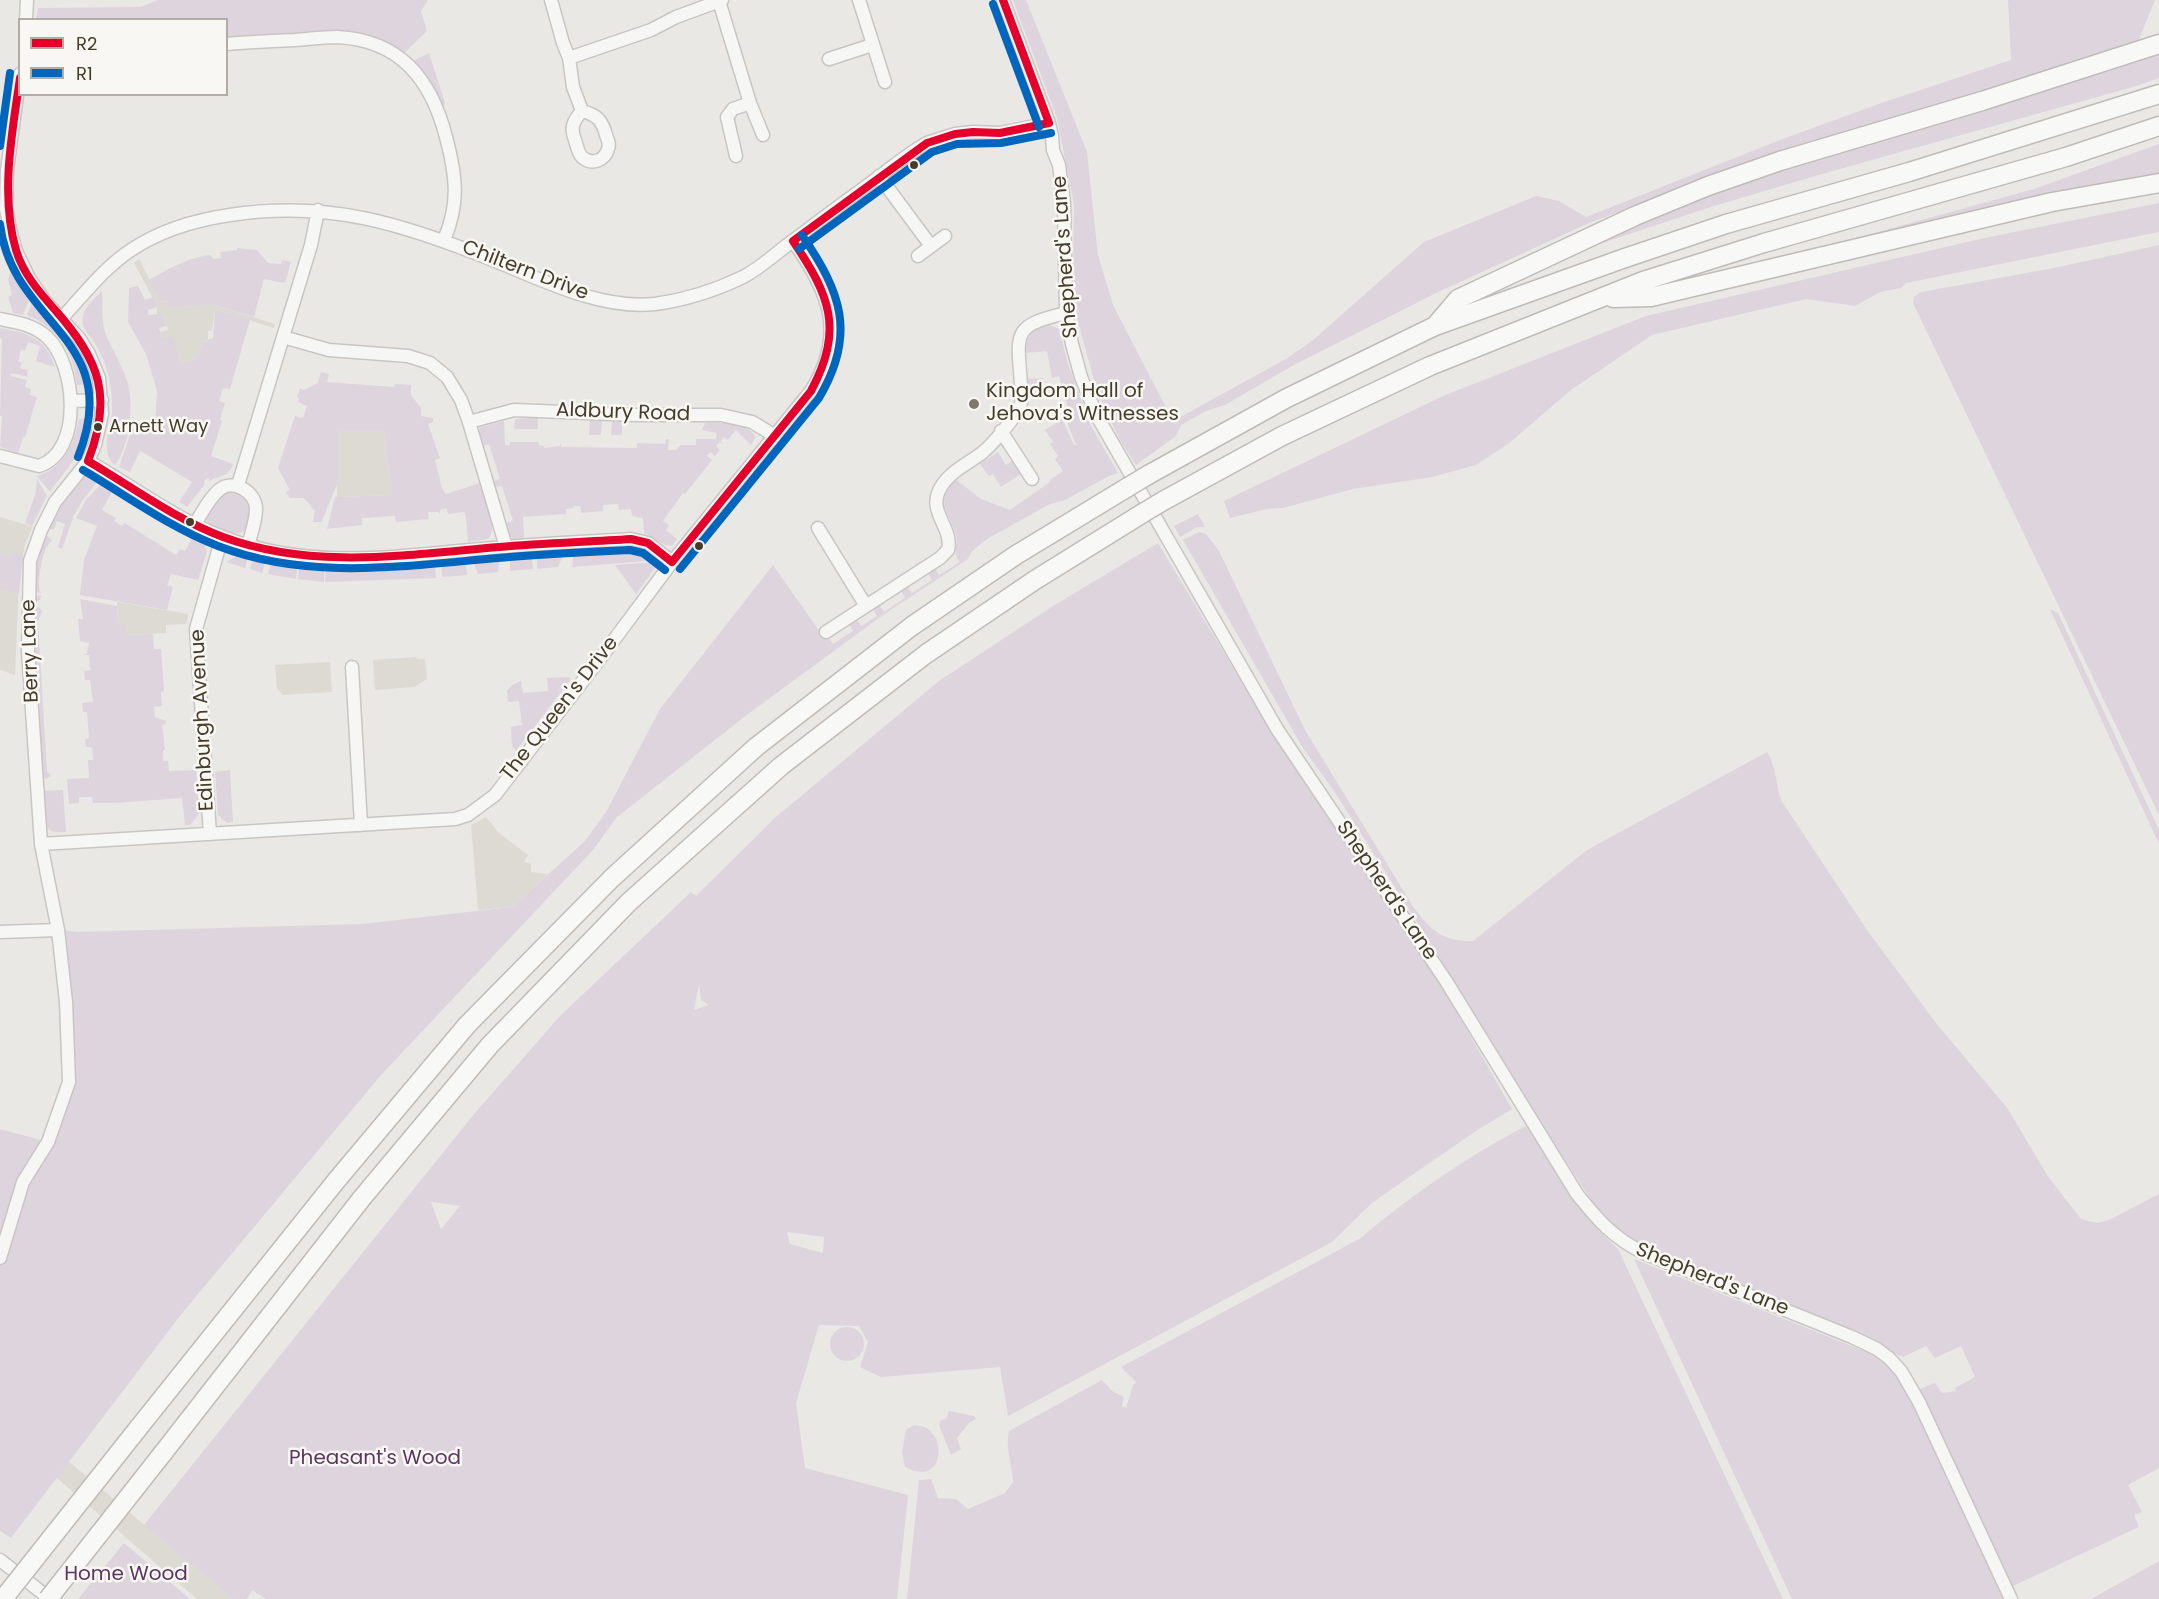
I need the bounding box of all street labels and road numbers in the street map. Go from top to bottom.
street label: Shepherd's Lane [1048,175,1084,339]
street label: Chiltern Drive [458,236,592,306]
street label: Aldbury Road [555,399,691,427]
street label: Berry Lane [17,599,45,703]
street label: Edinburgh Avenue [186,628,220,812]
street label: The Queen's Drive [496,632,624,786]
street label: Shepherd's Lane [1330,817,1442,965]
street label: Shepherd's Lane [1632,1238,1792,1322]

